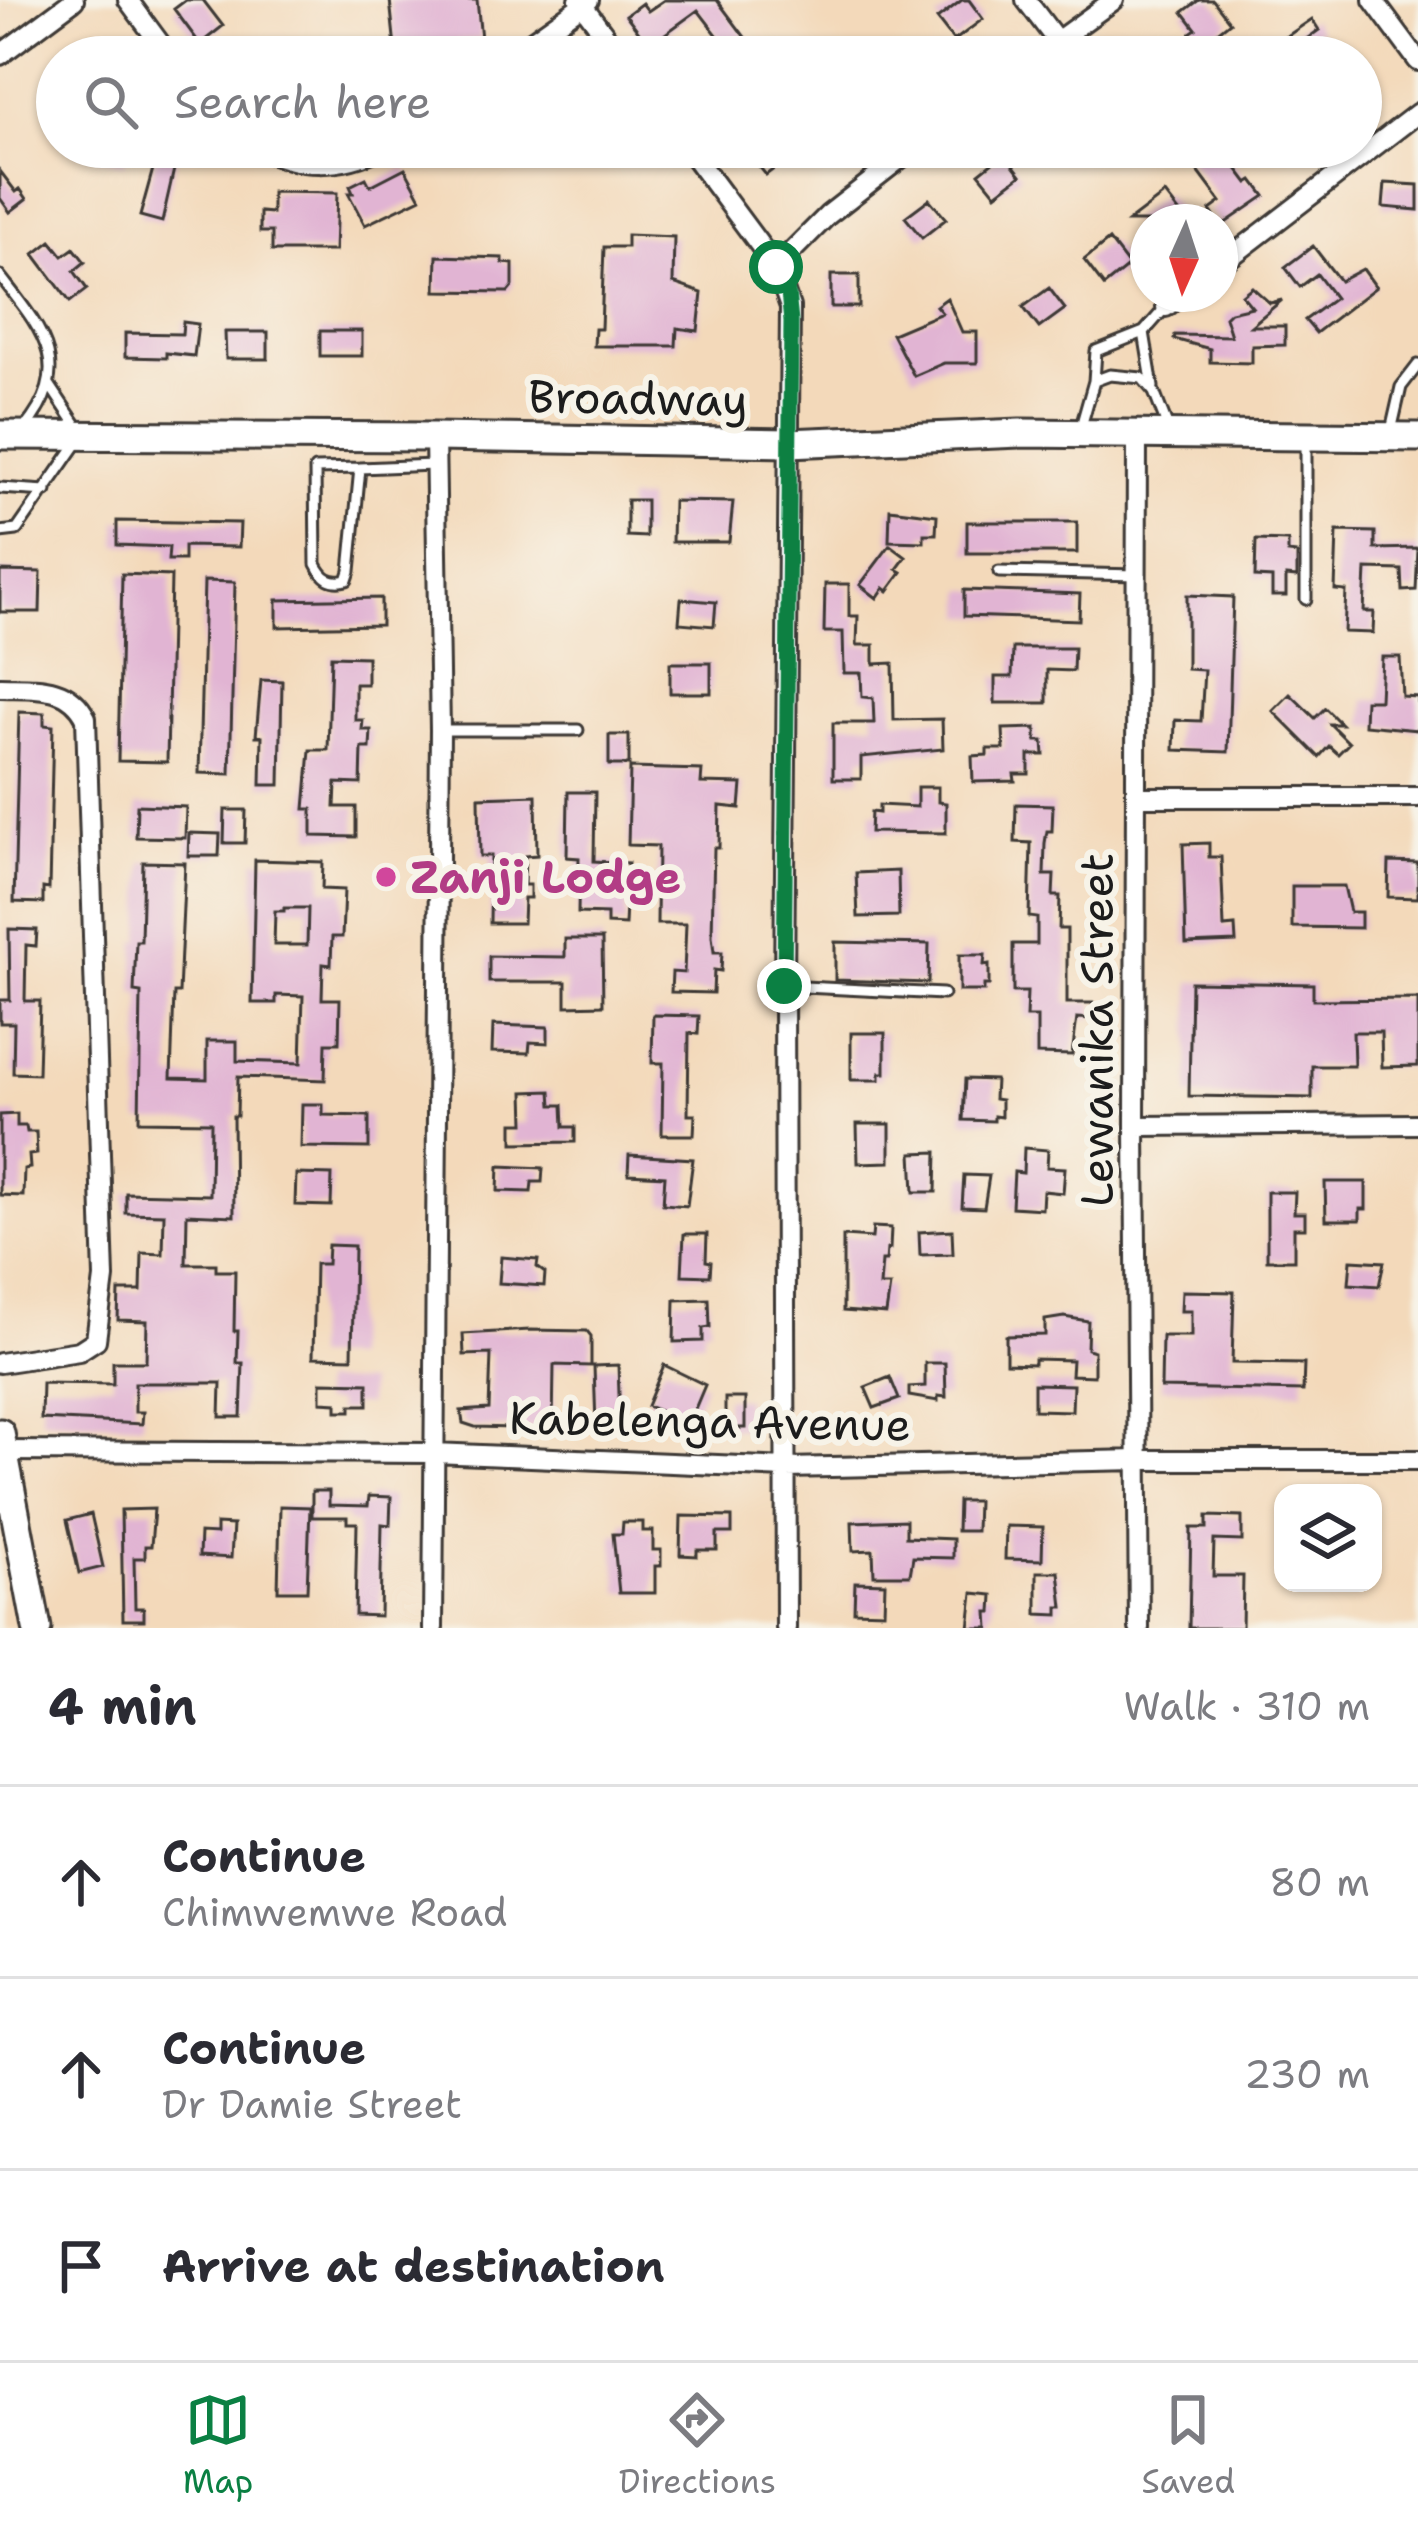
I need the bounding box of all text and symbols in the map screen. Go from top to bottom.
search box [36,36,1382,168]
icon: search [78,69,144,135]
text: Search here [174,72,431,132]
north arrow [1130,204,1238,312]
route start [749,240,803,294]
street label: Broadway [528,366,748,430]
place label: Zanji Lodge [410,847,681,907]
street label: Lewanika Street [1067,853,1127,1207]
marker: Zanji Lodge [373,864,399,890]
route end [757,959,811,1013]
street label: Kabelenga Avenue [508,1387,912,1455]
map controls [1274,1484,1382,1592]
button: layers [1274,1484,1382,1592]
text: 4 min [48,1672,197,1740]
text: Walk · 310 m [1123,1680,1370,1732]
text: Continue [162,1826,366,1886]
icon: ahead [48,1849,114,1915]
text: 80 m [1269,1856,1370,1908]
text: Chimwemwe Road [162,1886,508,1938]
text: Continue [162,2018,366,2078]
icon: ahead [48,2041,114,2107]
text: 230 m [1244,2048,1370,2100]
text: Dr Damie Street [162,2078,462,2130]
icon: arrive [48,2233,114,2299]
text: Arrive at destination [162,2236,665,2296]
tab: Map [183,2387,253,2504]
tab: Directions [619,2387,776,2504]
tab: Saved [1142,2387,1235,2504]

